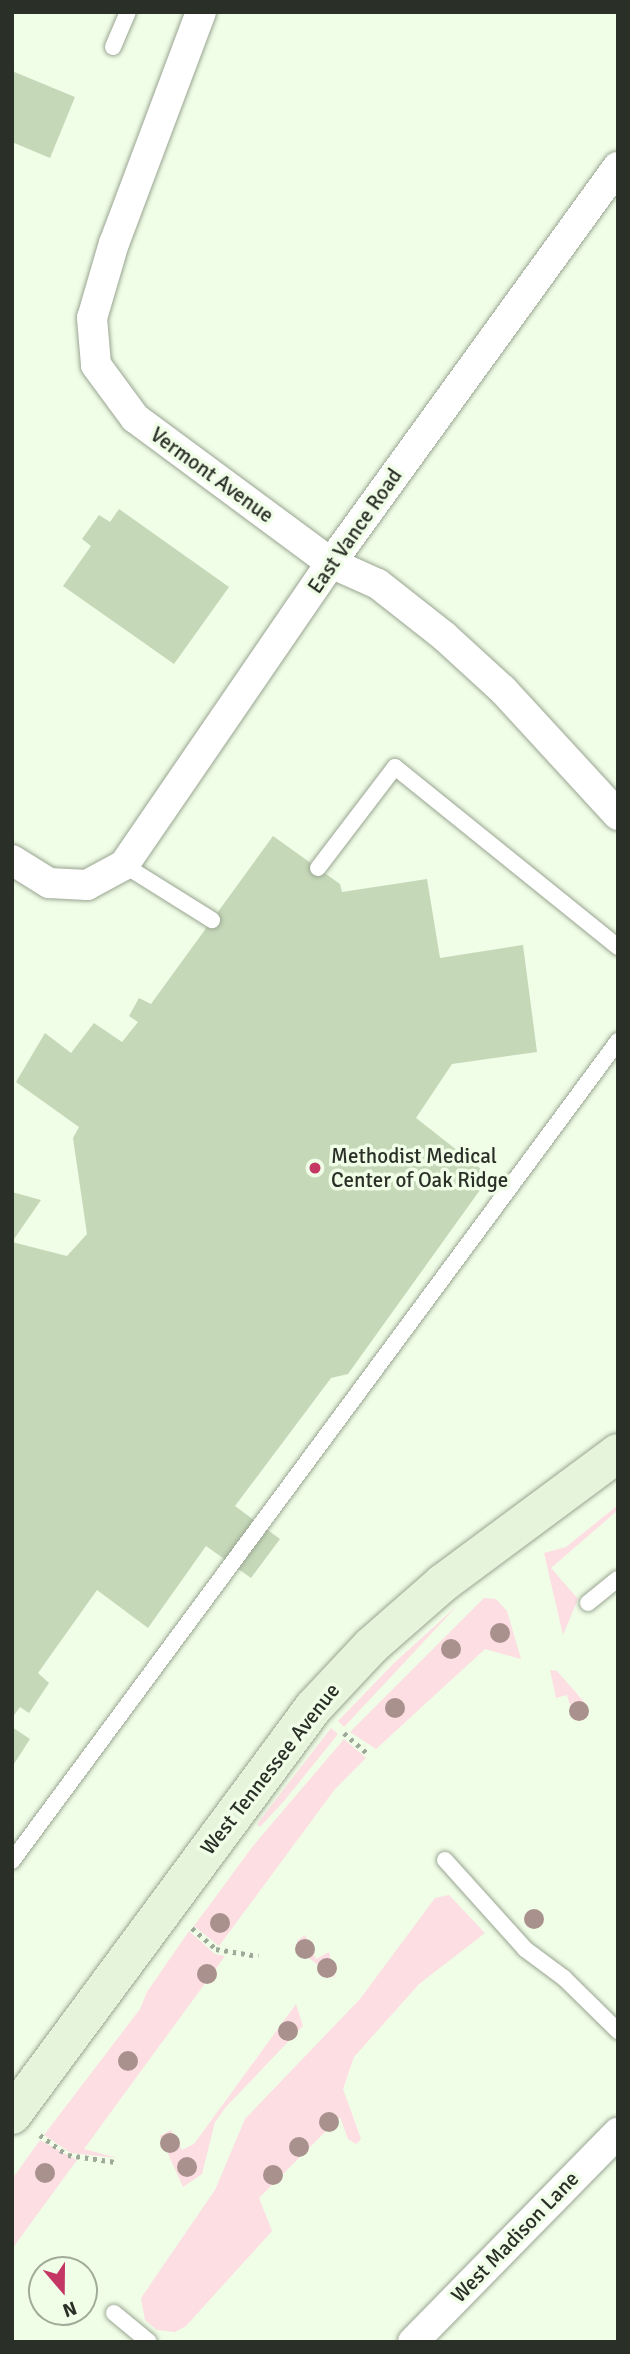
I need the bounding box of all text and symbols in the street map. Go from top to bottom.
street label: Vermont Avenue [146,422,278,528]
street label: East Vance Road [303,464,407,598]
place label: Methodist Medical Center of Oak Ridge [331,1143,508,1193]
marker: Methodist Medical Center of Oak Ridge [305,1158,325,1178]
street label: West Tennessee Avenue [195,1678,345,1860]
street label: West Madison Lane [446,2166,584,2308]
north arrow [28,2256,98,2326]
text: N [59,2295,80,2322]

